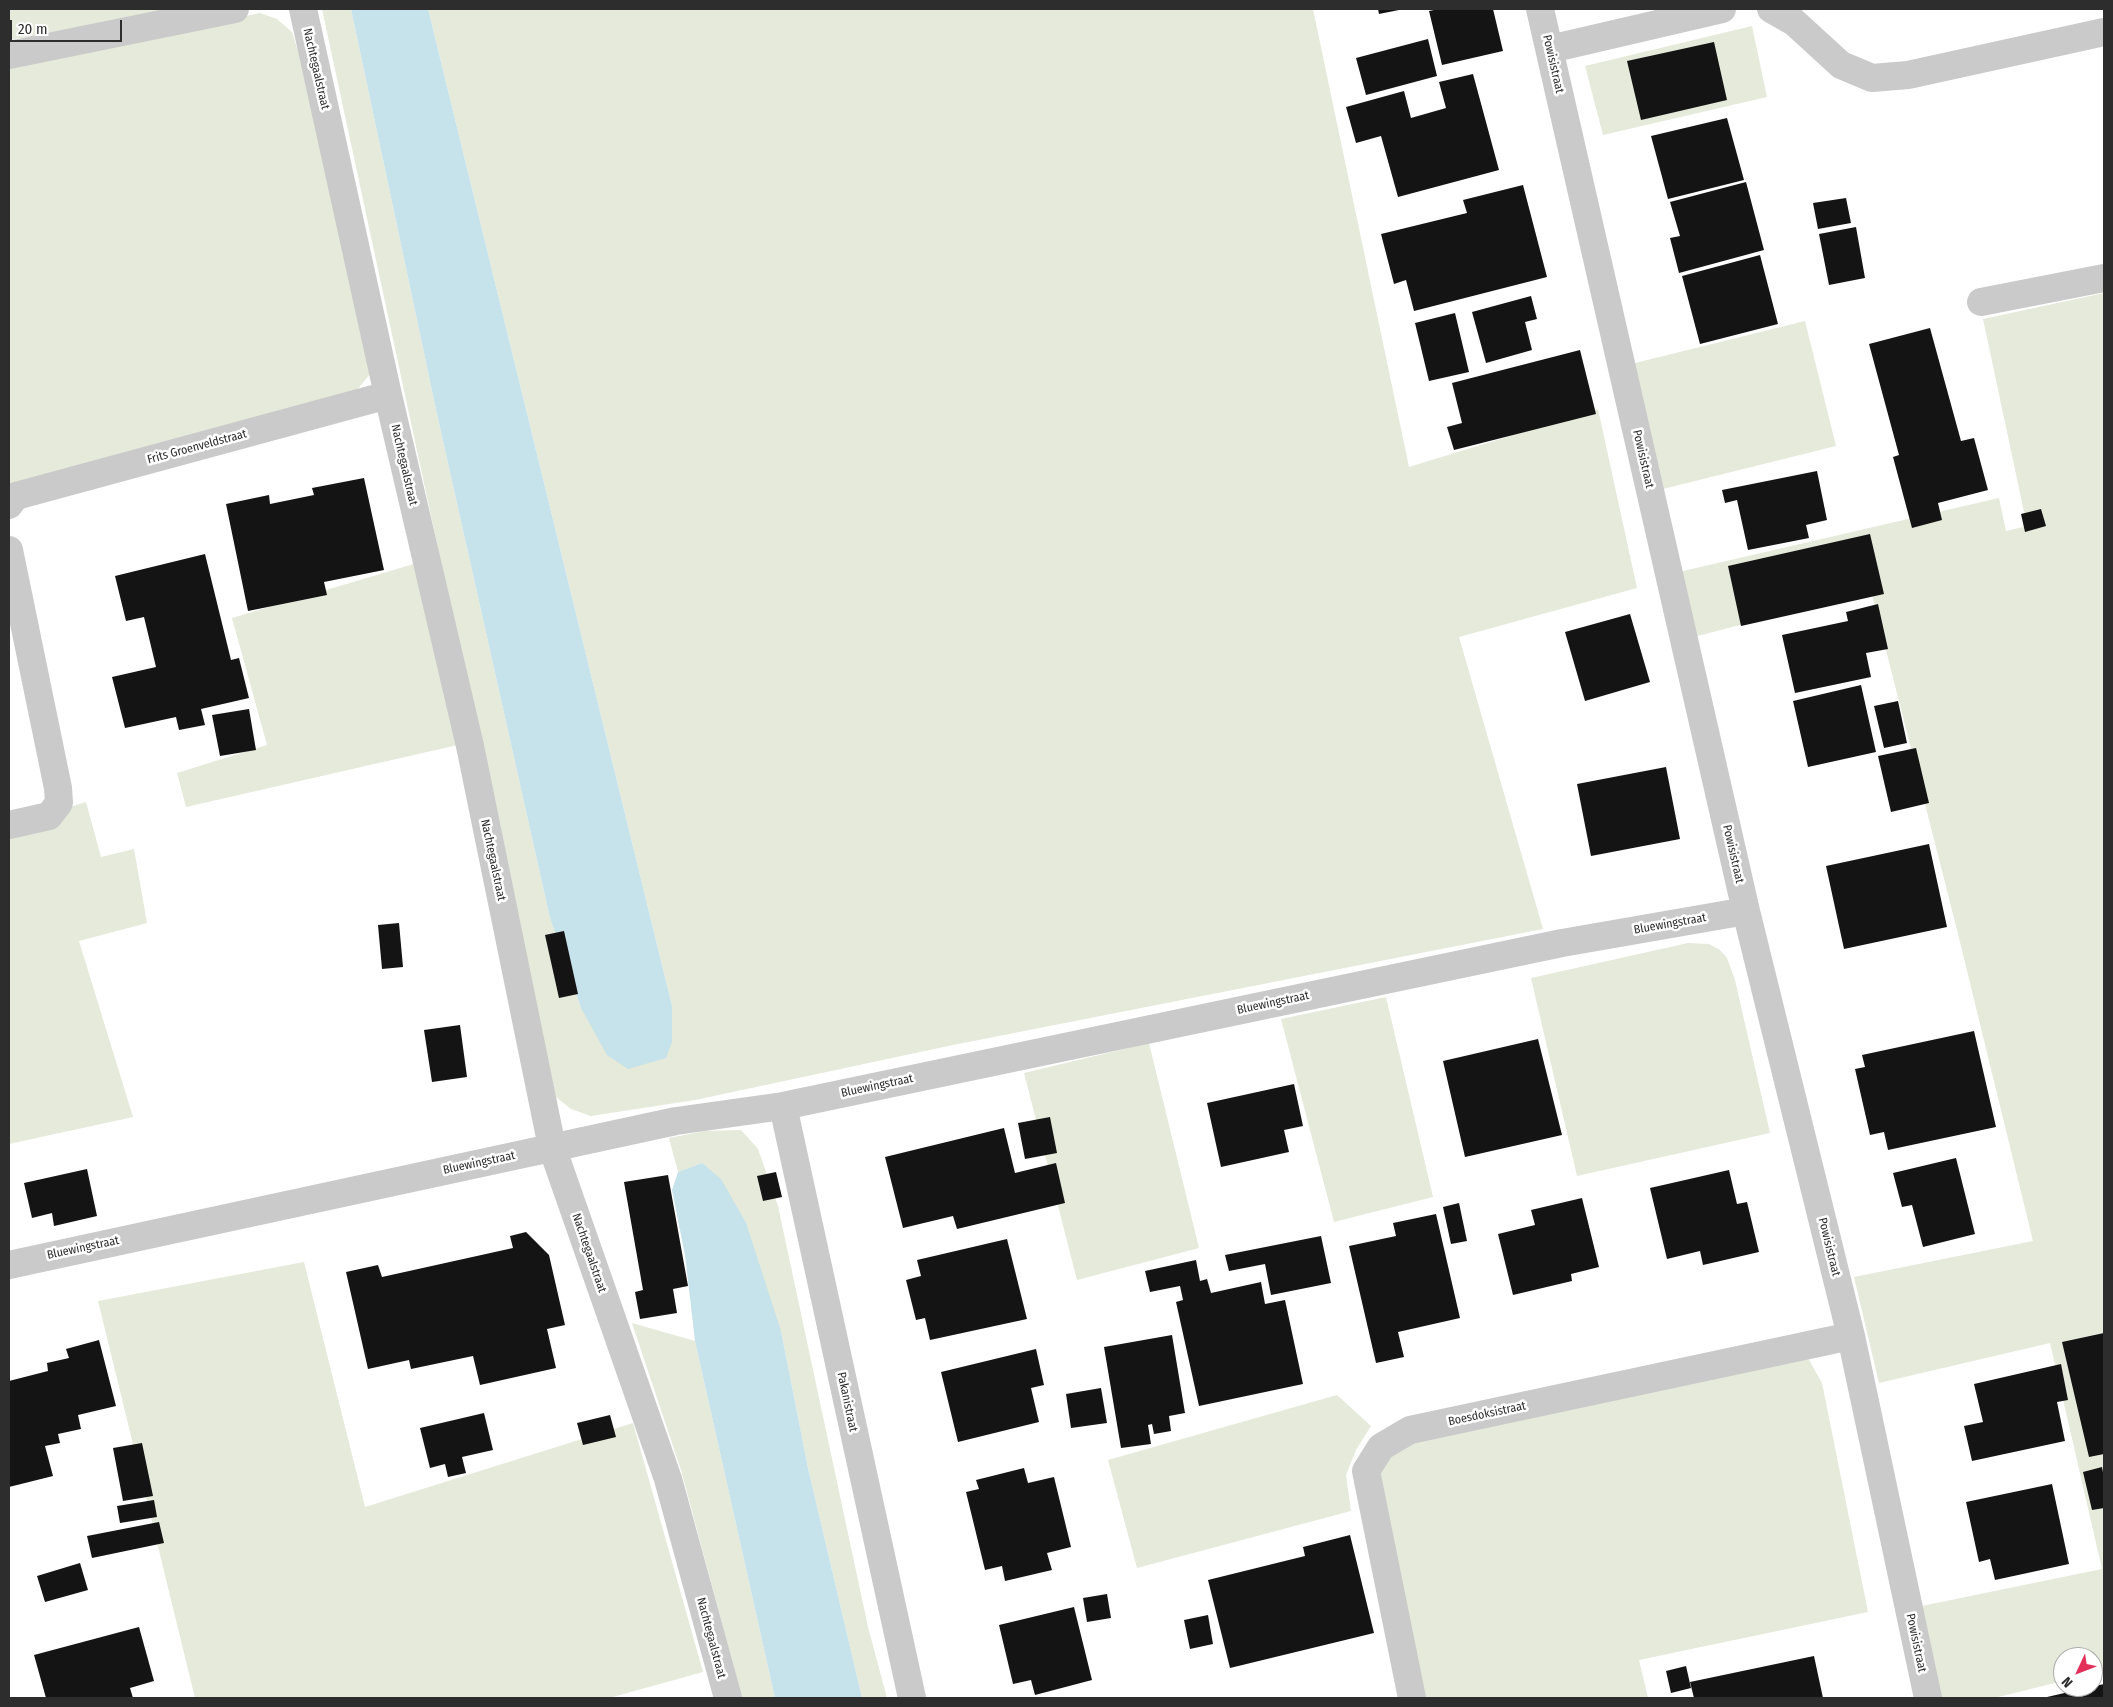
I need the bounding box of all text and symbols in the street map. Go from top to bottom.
scale bar [12,10,125,42]
text: 20 m [18,20,48,38]
street label: Nachtegaalstraat [300,27,332,111]
street label: Powisistraat [1539,33,1567,95]
street label: Nachtegaalstraat [388,423,420,507]
street label: Frits Groenveldstraat [146,427,248,467]
street label: Powisistraat [1629,428,1657,490]
street label: Nachtegaalstraat [477,818,509,902]
street label: Powisistraat [1719,823,1747,885]
street label: Bluewingstraat [1633,911,1707,937]
street label: Bluewingstraat [1236,988,1310,1018]
street label: Bluewingstraat [840,1071,914,1101]
street label: Bluewingstraat [442,1148,516,1178]
street label: Nachtegaalstraat [569,1211,609,1295]
street label: Powisistraat [1815,1216,1843,1278]
street label: Bluewingstraat [46,1233,120,1263]
street label: Pakanistraat [834,1371,860,1433]
street label: Boesdoksistraat [1447,1399,1527,1429]
street label: Nachtegaalstraat [693,1596,729,1680]
street label: Powisistraat [1903,1612,1929,1674]
north arrow [2053,1647,2103,1697]
text: N [2058,1673,2076,1691]

